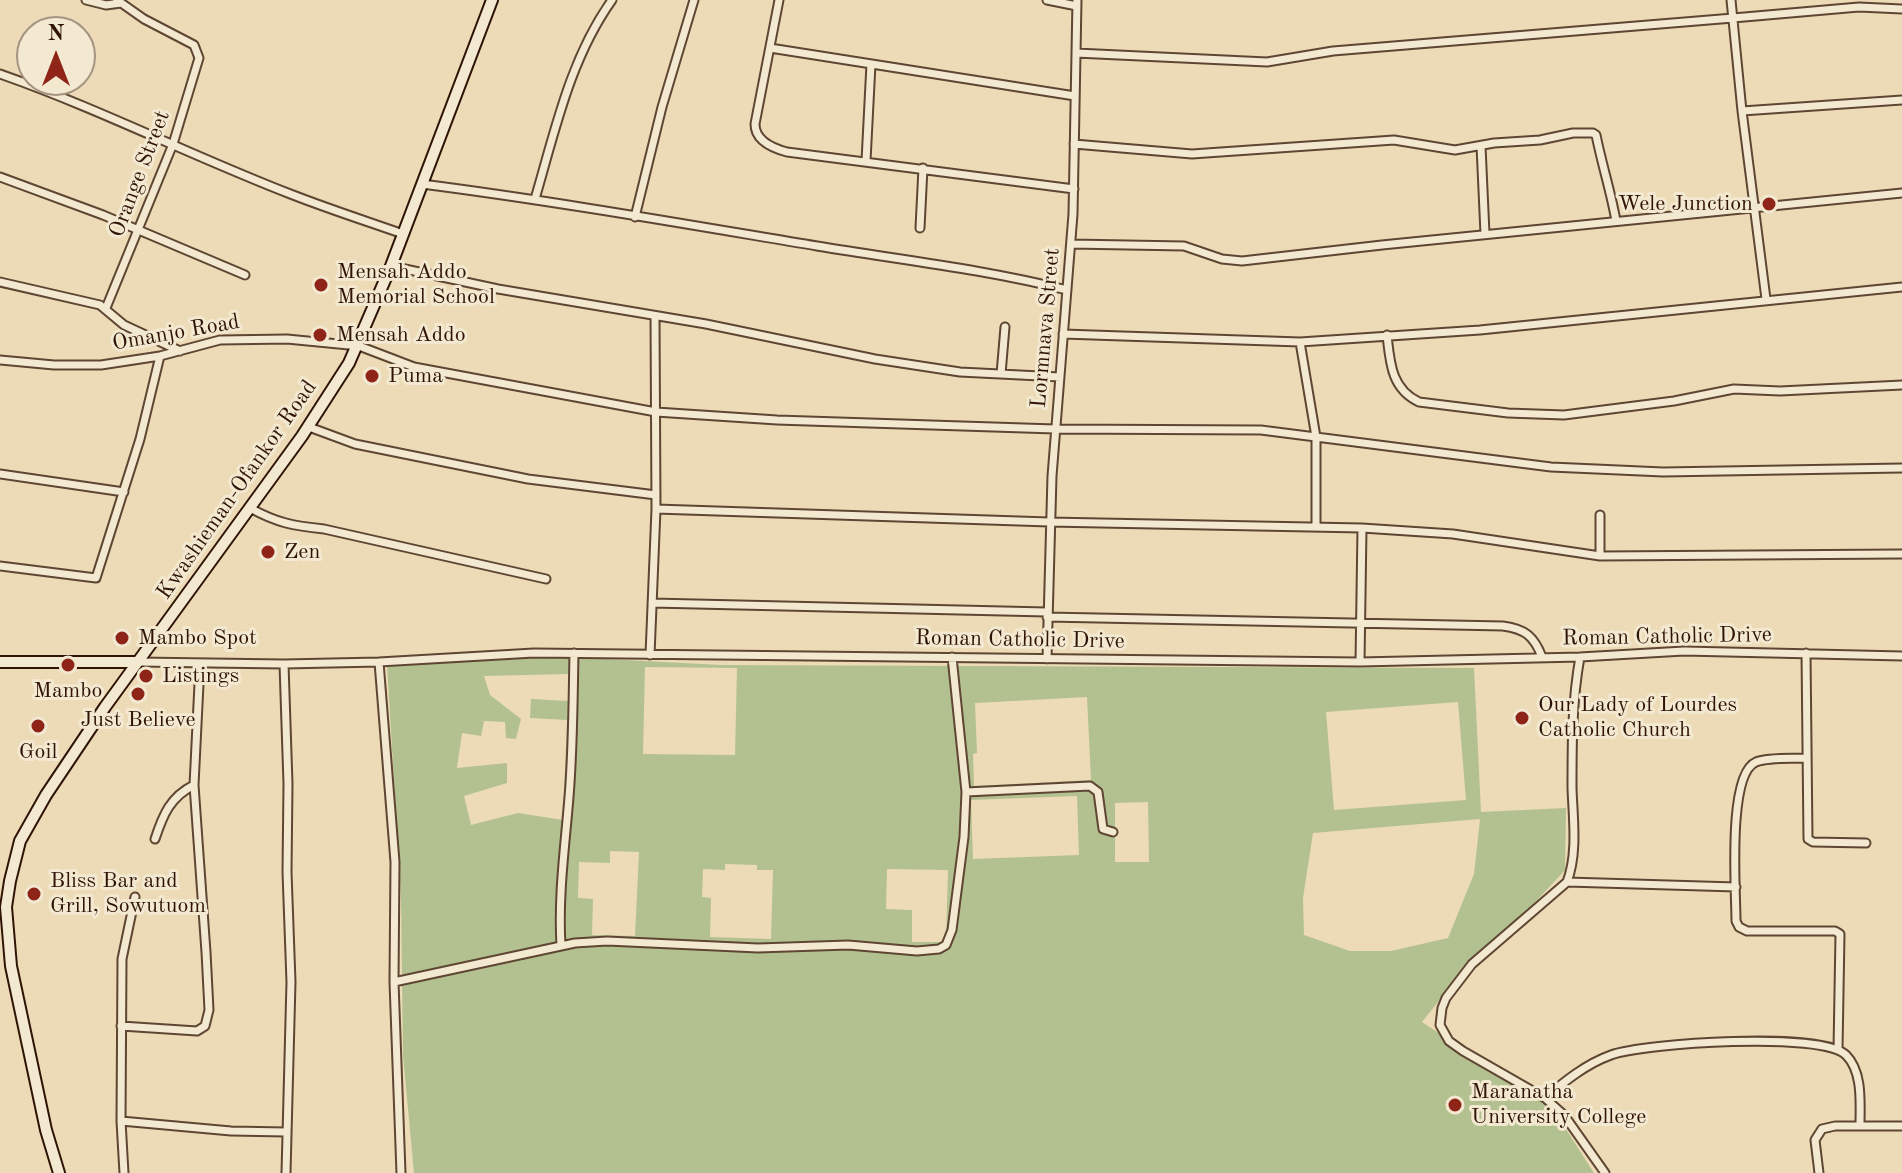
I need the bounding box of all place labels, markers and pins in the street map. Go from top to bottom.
place label: Wele Junction [1618,191,1753,217]
marker: Wele Junction [1760,195,1778,213]
place label: Mensah Addo Memorial School [337,259,495,310]
marker: Mensah Addo Memorial School [312,276,330,294]
place label: Mensah Addo [336,322,466,348]
marker: Mensah Addo [311,326,329,344]
place label: Puma [388,363,443,389]
marker: Puma [363,367,381,385]
place label: Zen [284,539,320,565]
marker: Zen [259,543,277,561]
place label: Mambo Spot [138,625,257,651]
marker: Mambo Spot [113,629,131,647]
marker: Mambo [59,656,77,674]
place label: Listings [162,663,239,689]
marker: Listings [137,667,155,685]
place label: Mambo [34,678,102,704]
marker: Just Believe [129,685,147,703]
place label: Our Lady of Lourdes Catholic Church [1538,692,1737,744]
place label: Just Believe [80,707,196,733]
marker: Our Lady of Lourdes Catholic Church [1513,709,1531,727]
marker: Goil [29,717,47,735]
place label: Goil [19,739,57,765]
place label: Bliss Bar and Grill, Sowutuom [50,868,206,920]
marker: Bliss Bar and Grill, Sowutuom [25,885,43,903]
place label: Maranatha University College [1471,1079,1646,1130]
marker: Maranatha University College [1446,1096,1464,1114]

